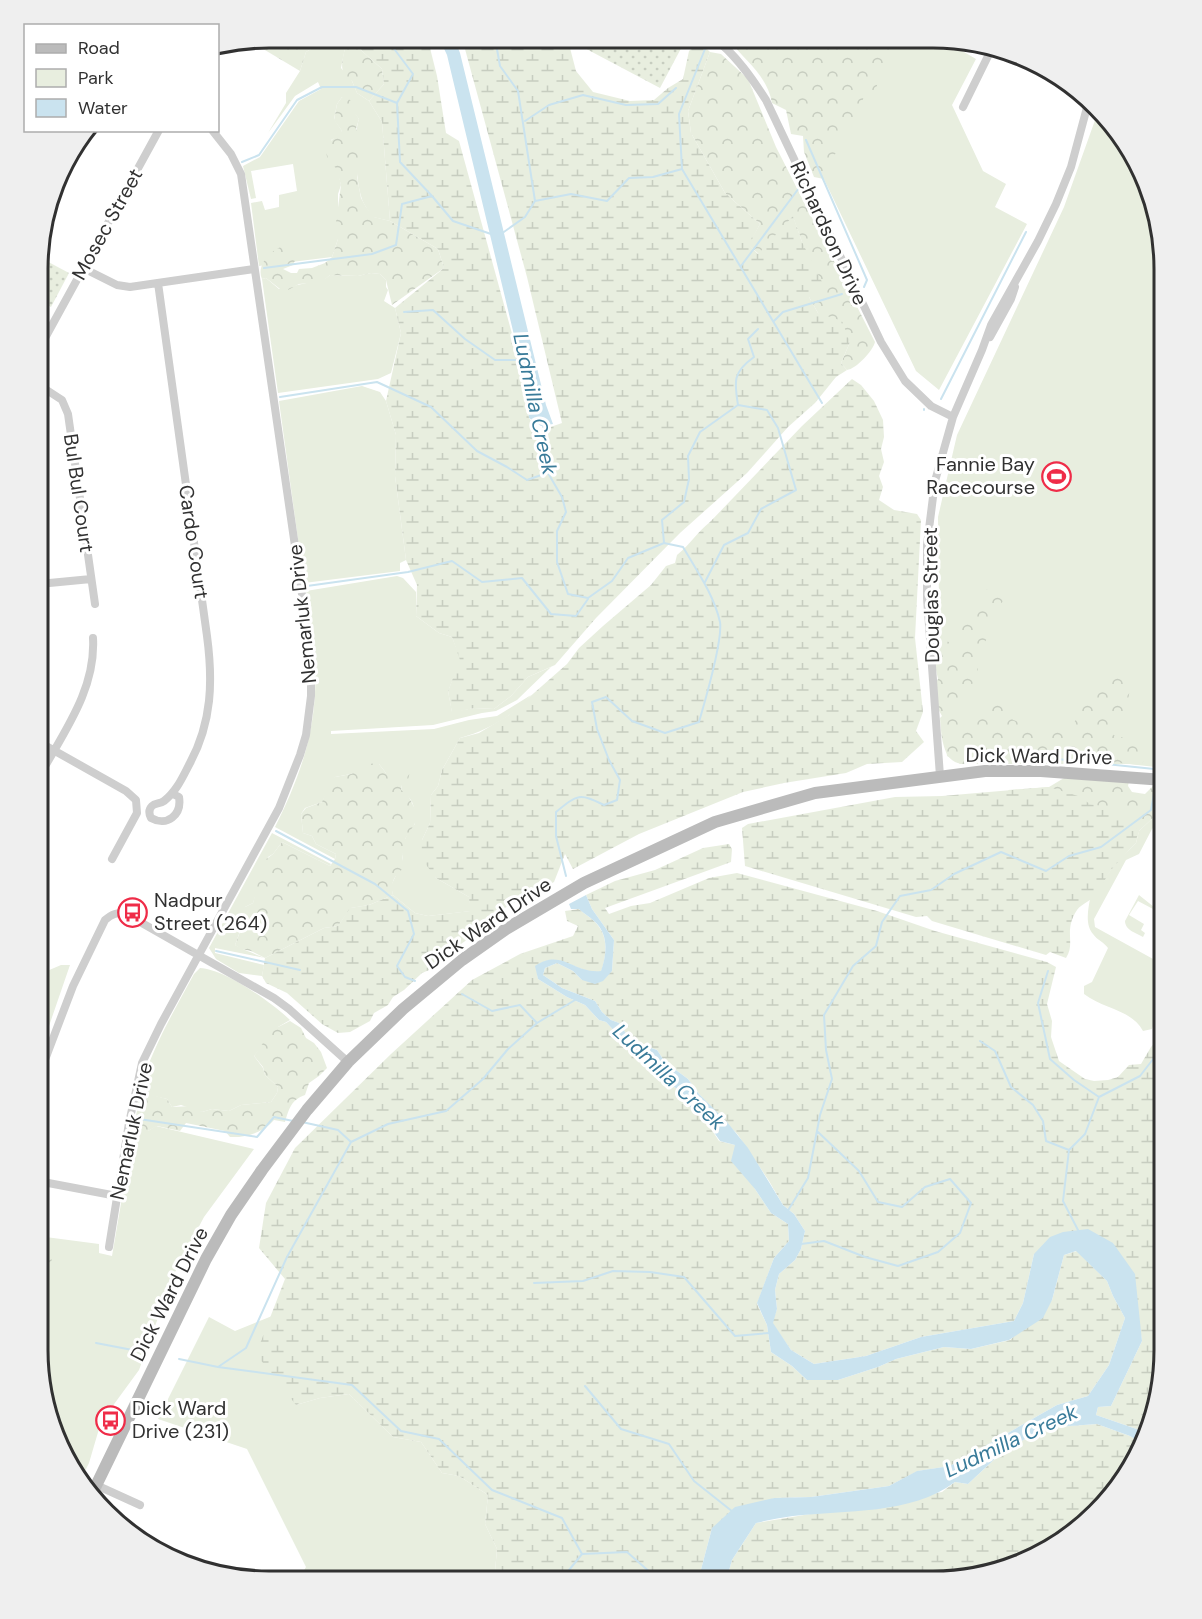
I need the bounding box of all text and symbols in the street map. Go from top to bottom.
legend [24,24,219,132]
text: Road [78,36,120,60]
text: Park [78,66,114,90]
text: Water [78,96,128,120]
street label: Richardson Drive [784,157,874,309]
street label: Mosec Street [66,164,148,284]
water label: Ludmilla Creek [506,331,564,478]
street label: Bul Bul Court [58,432,100,554]
place label: Fannie Bay Racecourse [926,451,1035,500]
sports icon: Fannie Bay Racecourse [1040,460,1072,492]
street label: Cardo Court [173,483,215,601]
street label: Douglas Street [917,527,945,663]
street label: Nemarluk Drive [282,543,322,685]
street label: Dick Ward Drive [965,742,1113,770]
street label: Dick Ward Drive [420,871,556,975]
place label: Nadpur Street (264) [154,887,267,936]
bus stop icon: Nadpur Street (264) [117,896,149,928]
water label: Ludmilla Creek [607,1018,731,1137]
street label: Nemarluk Drive [104,1060,158,1202]
street label: Dick Ward Drive [124,1223,214,1365]
place label: Dick Ward Drive (231) [132,1395,229,1444]
water label: Ludmilla Creek [940,1398,1082,1484]
bus stop icon: Dick Ward Drive (231) [95,1404,127,1436]

